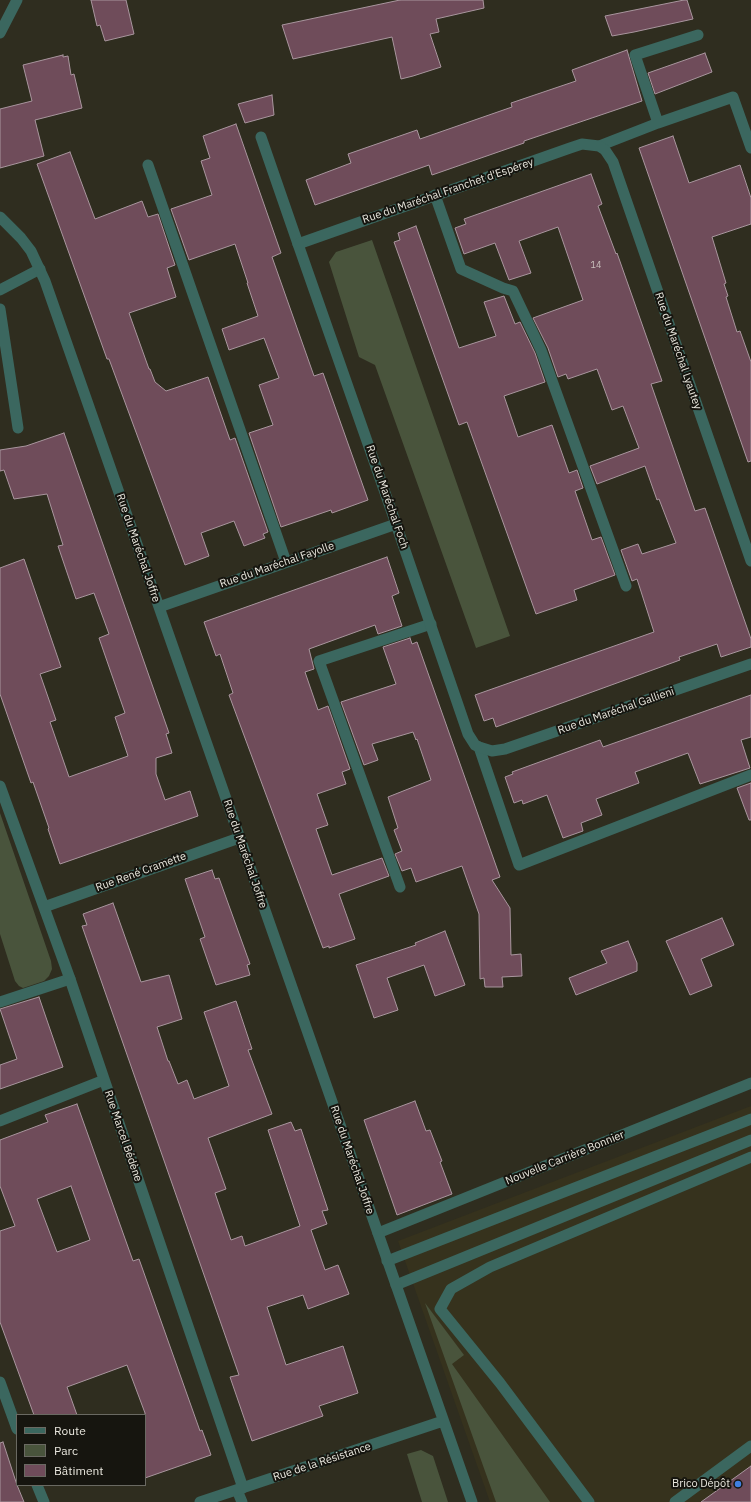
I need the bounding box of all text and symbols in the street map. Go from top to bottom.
street label: Rue du Maréchal Franchet d'Espérey [361,155,535,227]
house number: 14 [591,260,601,270]
street label: Rue du Maréchal Lyautey [652,291,704,411]
street label: Rue du Maréchal Foch [363,443,411,551]
street label: Rue du Maréchal Joffre [113,492,163,604]
street label: Rue du Maréchal Fayolle [218,539,336,591]
street label: Rue du Maréchal Gallieni [556,685,676,737]
street label: Rue du Maréchal Joffre [220,798,270,910]
street label: Rue René Cramette [94,849,188,895]
street label: Rue Marcel Bédène [101,1089,145,1183]
street label: Rue du Maréchal Joffre [327,1104,377,1216]
street label: Nouvelle Carrière Bonnier [504,1128,626,1188]
legend [16,1414,146,1486]
text: Route [54,1423,86,1438]
street label: Rue de la Résistance [271,1440,373,1484]
text: Parc [54,1443,78,1458]
text: Bâtiment [54,1463,104,1478]
place label: Brico Dépôt [672,1477,730,1491]
marker: Brico Dépôt [733,1479,743,1489]

